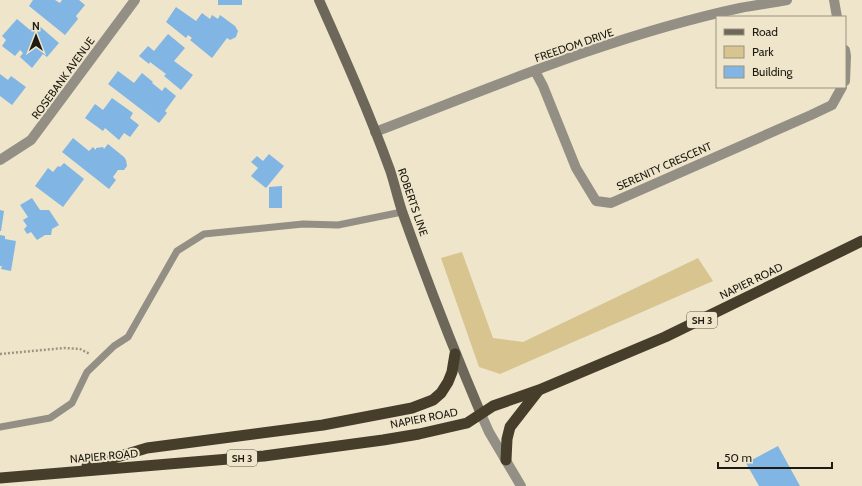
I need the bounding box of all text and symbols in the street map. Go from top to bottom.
north arrow [16,16,56,56]
legend [716,16,846,88]
text: N [32,19,40,33]
text: Road [752,24,778,39]
street label: FREEDOM DRIVE [533,25,615,65]
street label: ROSEBANK AVENUE [28,34,98,122]
text: Park [752,44,774,59]
text: Building [752,64,794,79]
street label: SERENITY CRESCENT [614,139,714,193]
street label: ROBERTS LINE [395,166,431,238]
street label: NAPIER ROAD [717,260,785,302]
road number: SH 3 [687,312,717,328]
street label: NAPIER ROAD [389,405,459,431]
scale bar [718,444,832,470]
street label: NAPIER ROAD [69,446,139,466]
road number: SH 3 [227,450,257,466]
text: 50 m [724,450,752,465]

